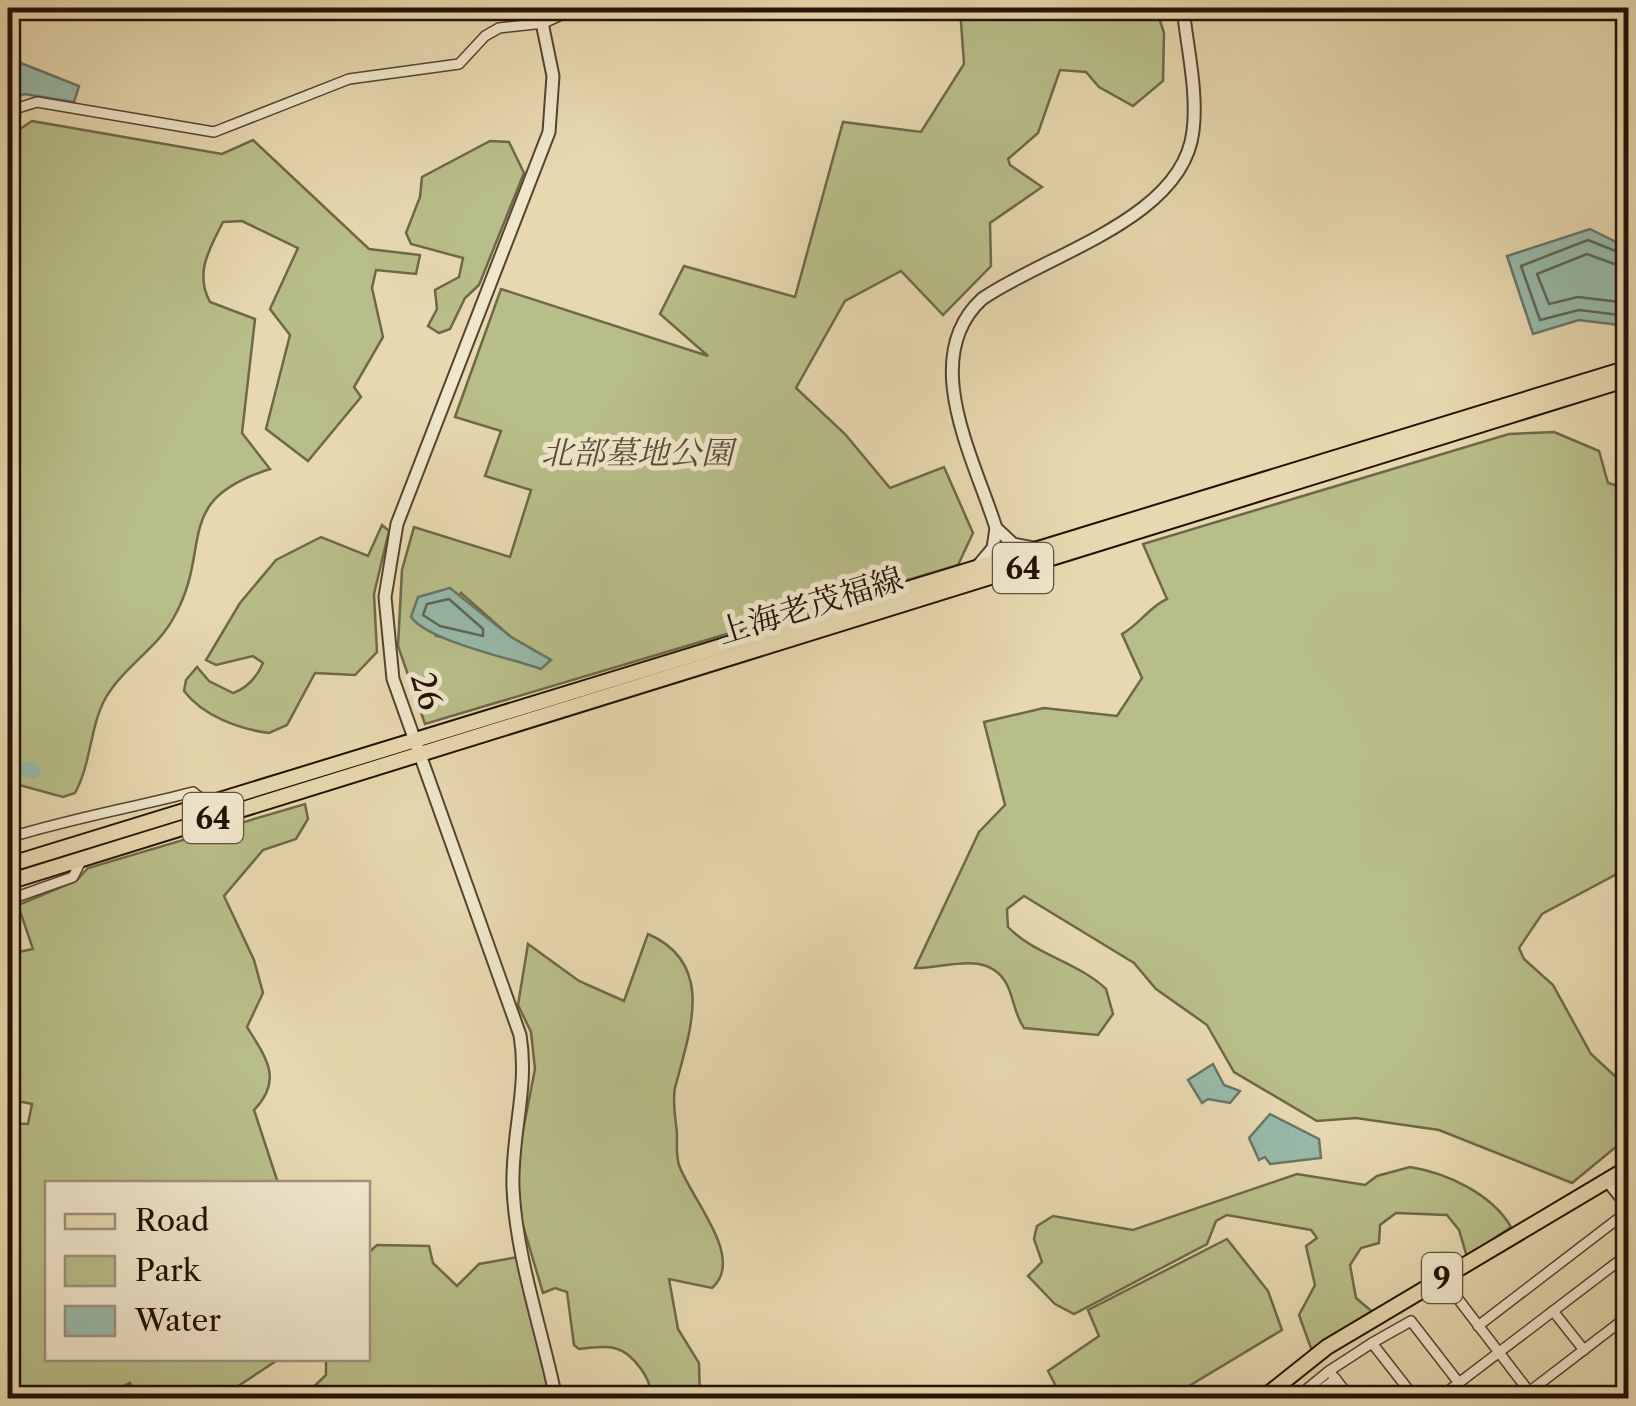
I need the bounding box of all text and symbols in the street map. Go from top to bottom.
park label: 北部墓地公園 [541,433,738,472]
road number: 64 [993,543,1053,593]
street label: 上海老茂福線 [712,558,908,652]
street label: 26 [403,668,451,714]
road number: 64 [183,793,243,843]
legend [45,1181,370,1361]
text: Road [135,1202,209,1239]
text: Park [135,1252,202,1289]
road number: 9 [1422,1253,1462,1303]
text: Water [134,1302,221,1339]

